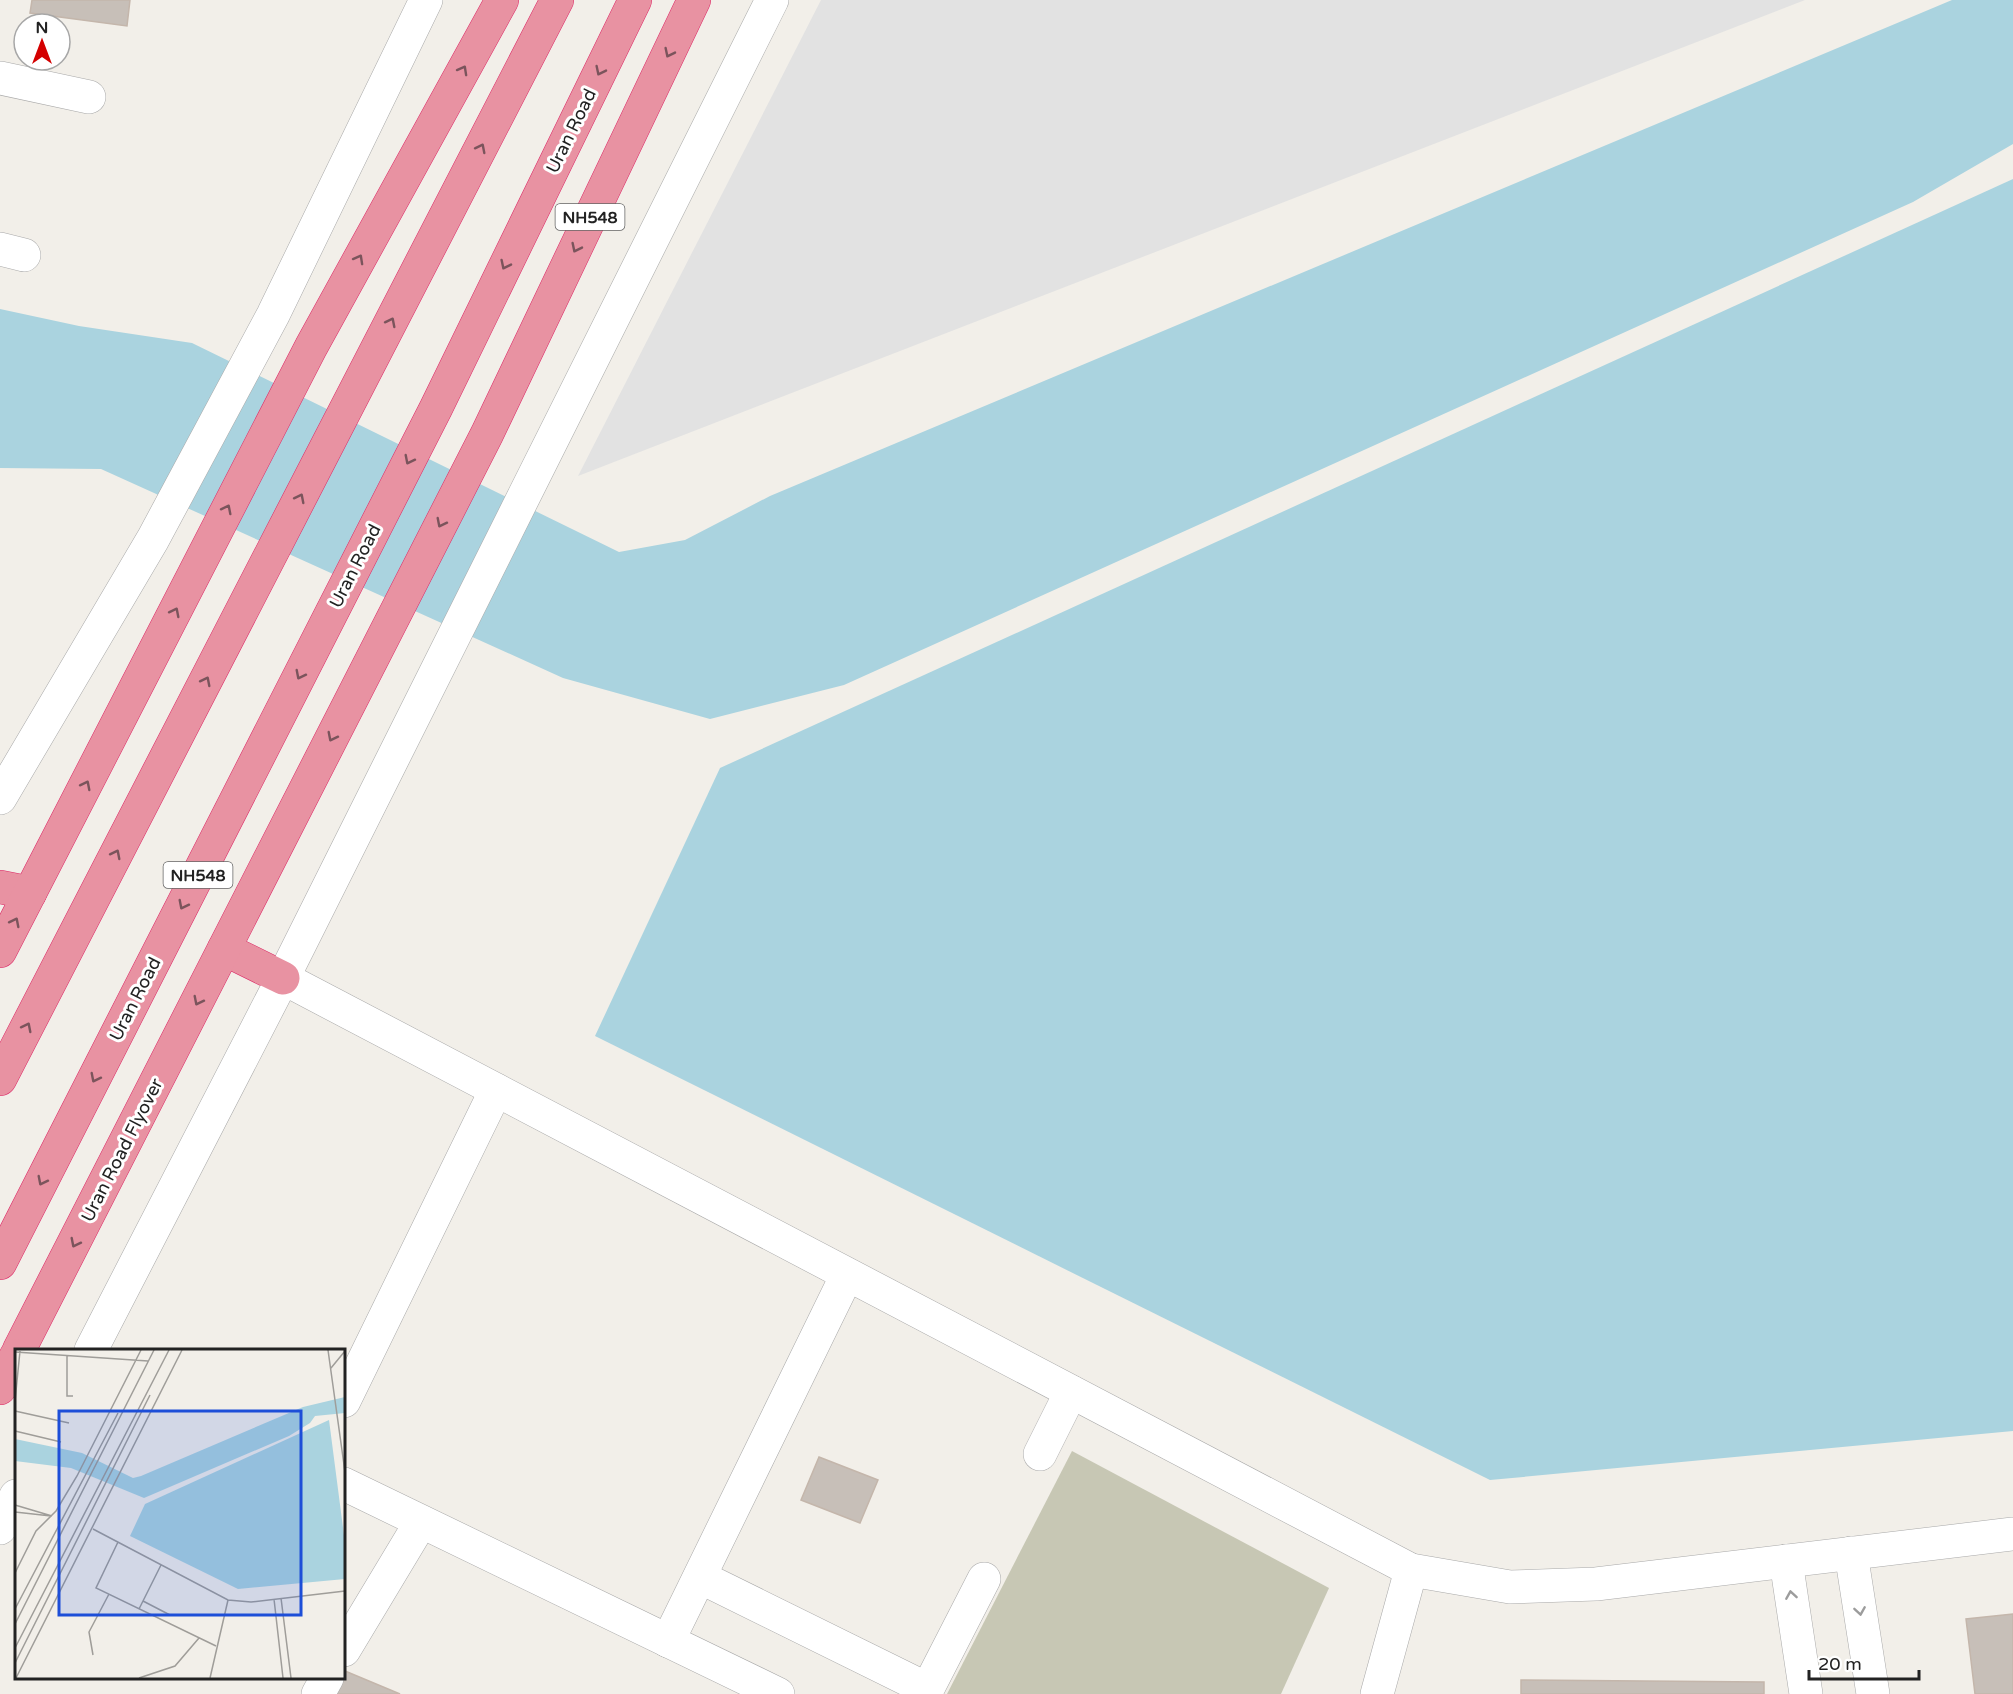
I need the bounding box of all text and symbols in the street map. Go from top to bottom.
north arrow [12,12,72,72]
text: N [36,18,48,38]
one-way arrow [664,46,676,57]
one-way arrow [596,65,608,76]
one-way arrow [456,66,467,76]
street label: Uran Road [541,85,601,177]
one-way arrow [473,144,485,155]
road number: NH548 [556,204,624,230]
one-way arrow [571,241,583,252]
one-way arrow [352,255,363,266]
one-way arrow [501,259,513,270]
one-way arrow [384,317,395,328]
one-way arrow [405,454,416,465]
one-way arrow [293,493,304,504]
one-way arrow [220,504,232,515]
one-way arrow [437,517,449,528]
street label: Uran Road [324,520,386,612]
one-way arrow [167,607,179,618]
one-way arrow [296,668,307,679]
one-way arrow [199,676,210,687]
one-way arrow [328,731,339,742]
one-way arrow [78,780,90,791]
one-way arrow [109,849,121,860]
road number: NH548 [164,862,232,888]
one-way arrow [179,898,190,909]
one-way arrow [8,918,19,928]
street label: Uran Road [104,953,166,1045]
one-way arrow [194,995,205,1005]
one-way arrow [20,1023,31,1034]
one-way arrow [90,1072,102,1083]
street label: Uran Road Flyover [76,1075,168,1225]
one-way arrow [38,1174,49,1185]
one-way arrow [70,1236,82,1247]
inset map [15,1349,345,1679]
one-way arrow [1786,1590,1798,1599]
one-way arrow [1854,1607,1866,1616]
scale bar [1809,1643,1918,1681]
text: 20 m [1818,1653,1862,1675]

